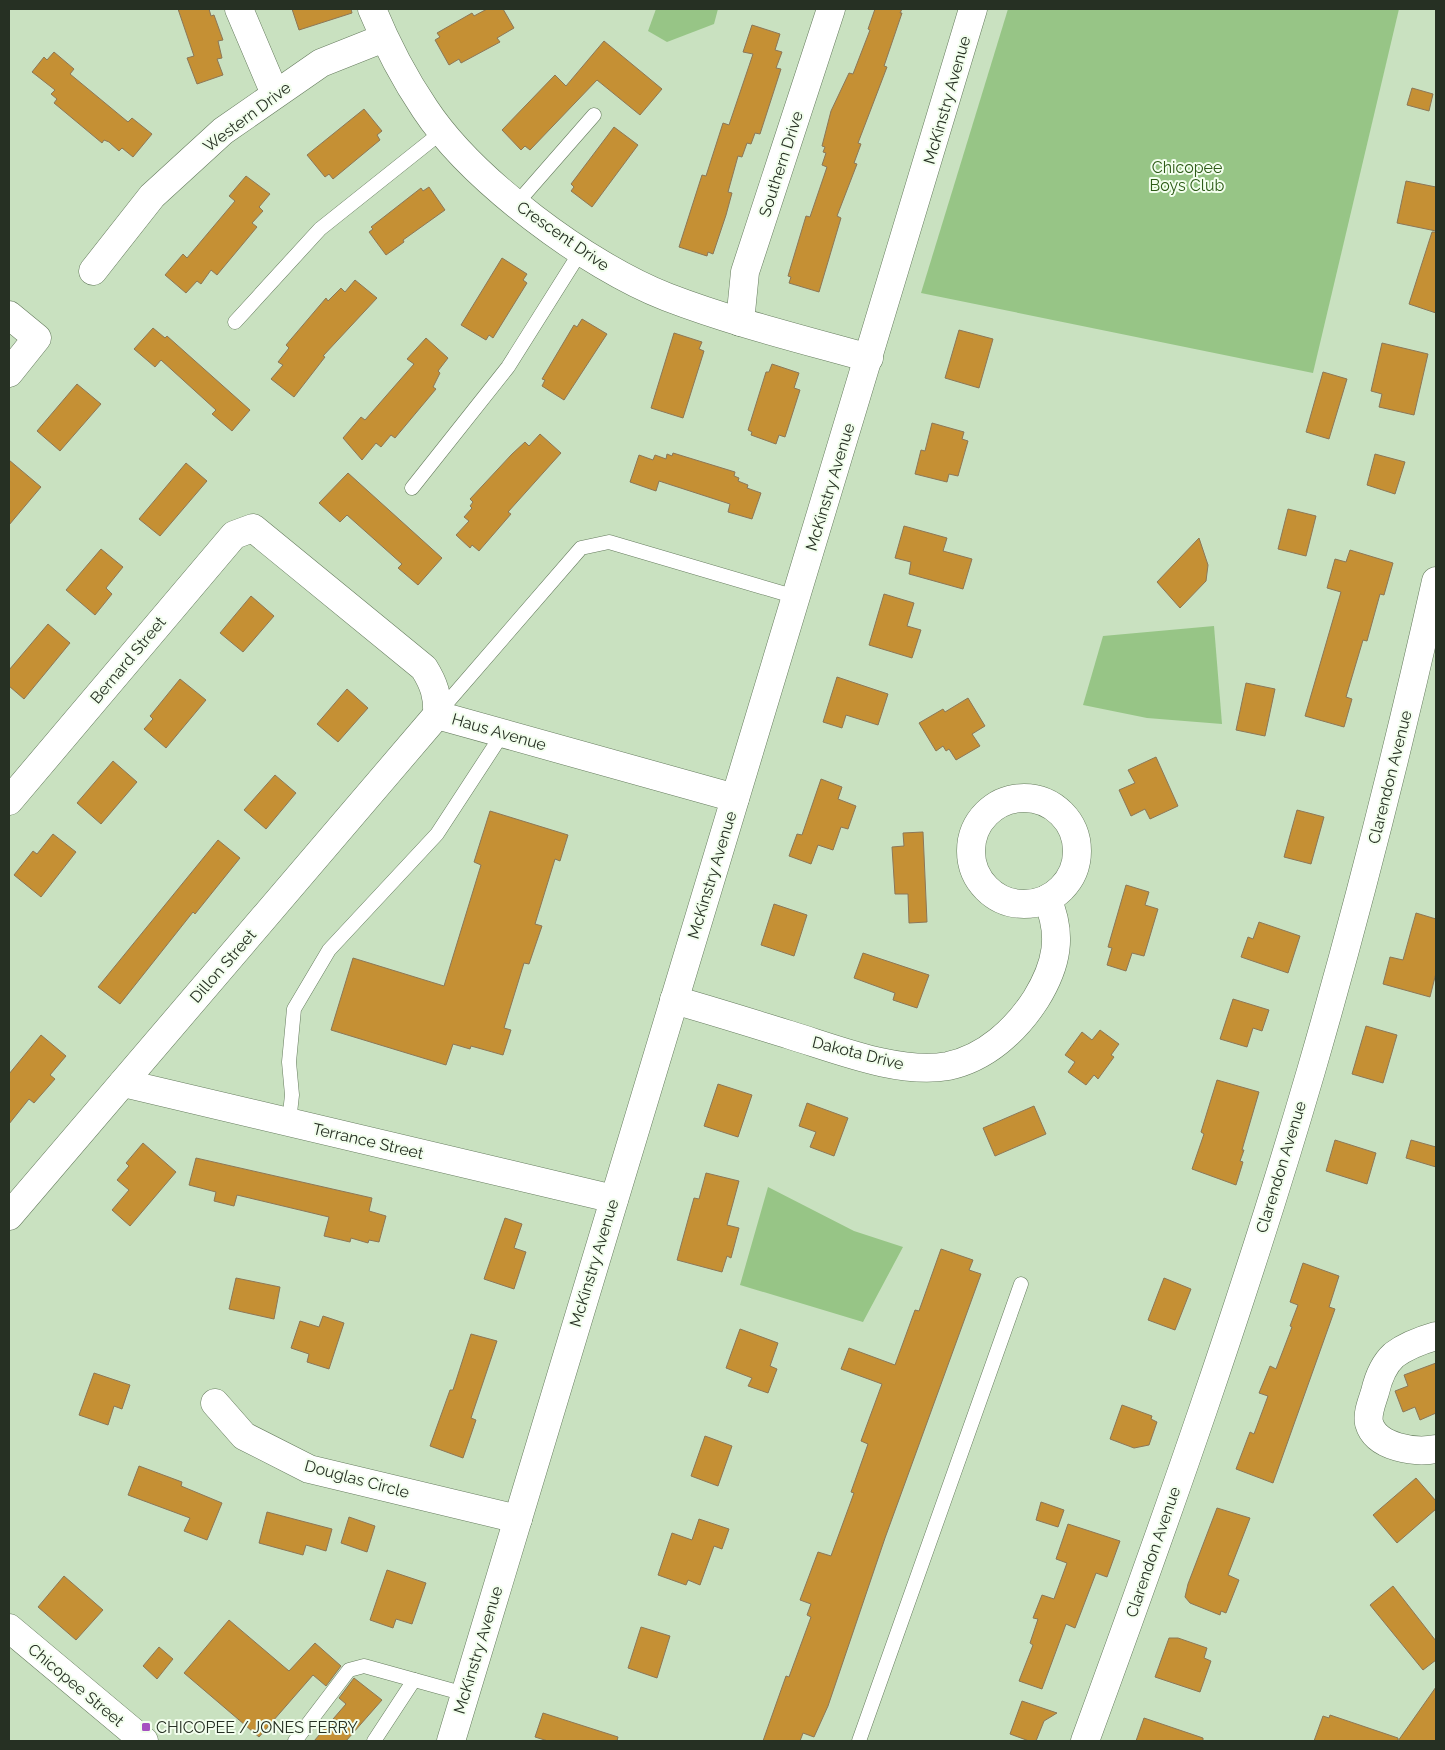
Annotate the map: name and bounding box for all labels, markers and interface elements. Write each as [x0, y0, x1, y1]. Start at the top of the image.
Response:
street label: McKinstry Avenue [920, 34, 974, 166]
street label: Western Drive [200, 78, 294, 156]
street label: Southern Drive [755, 109, 807, 219]
park label: Chicopee Boys Club [1150, 158, 1225, 195]
street label: Crescent Drive [513, 197, 613, 275]
street label: McKinstry Avenue [802, 421, 858, 553]
street label: Bernard Street [86, 612, 170, 707]
street label: Clarendon Avenue [1364, 708, 1416, 846]
street label: Haus Avenue [450, 709, 548, 755]
street label: McKinstry Avenue [684, 809, 740, 941]
street label: Dillon Street [186, 925, 260, 1007]
street label: Dakota Drive [810, 1032, 906, 1074]
street label: Clarendon Avenue [1252, 1099, 1310, 1235]
street label: Terrance Street [311, 1119, 426, 1163]
street label: McKinstry Avenue [566, 1197, 622, 1329]
street label: Douglas Circle [303, 1456, 411, 1502]
street label: Clarendon Avenue [1122, 1484, 1184, 1620]
street label: McKinstry Avenue [450, 1584, 506, 1716]
street label: Chicopee Street [24, 1639, 128, 1731]
place label: CHICOPEE / JONES FERRY [156, 1718, 359, 1737]
marker: CHICOPEE / JONES FERRY [140, 1721, 152, 1733]

